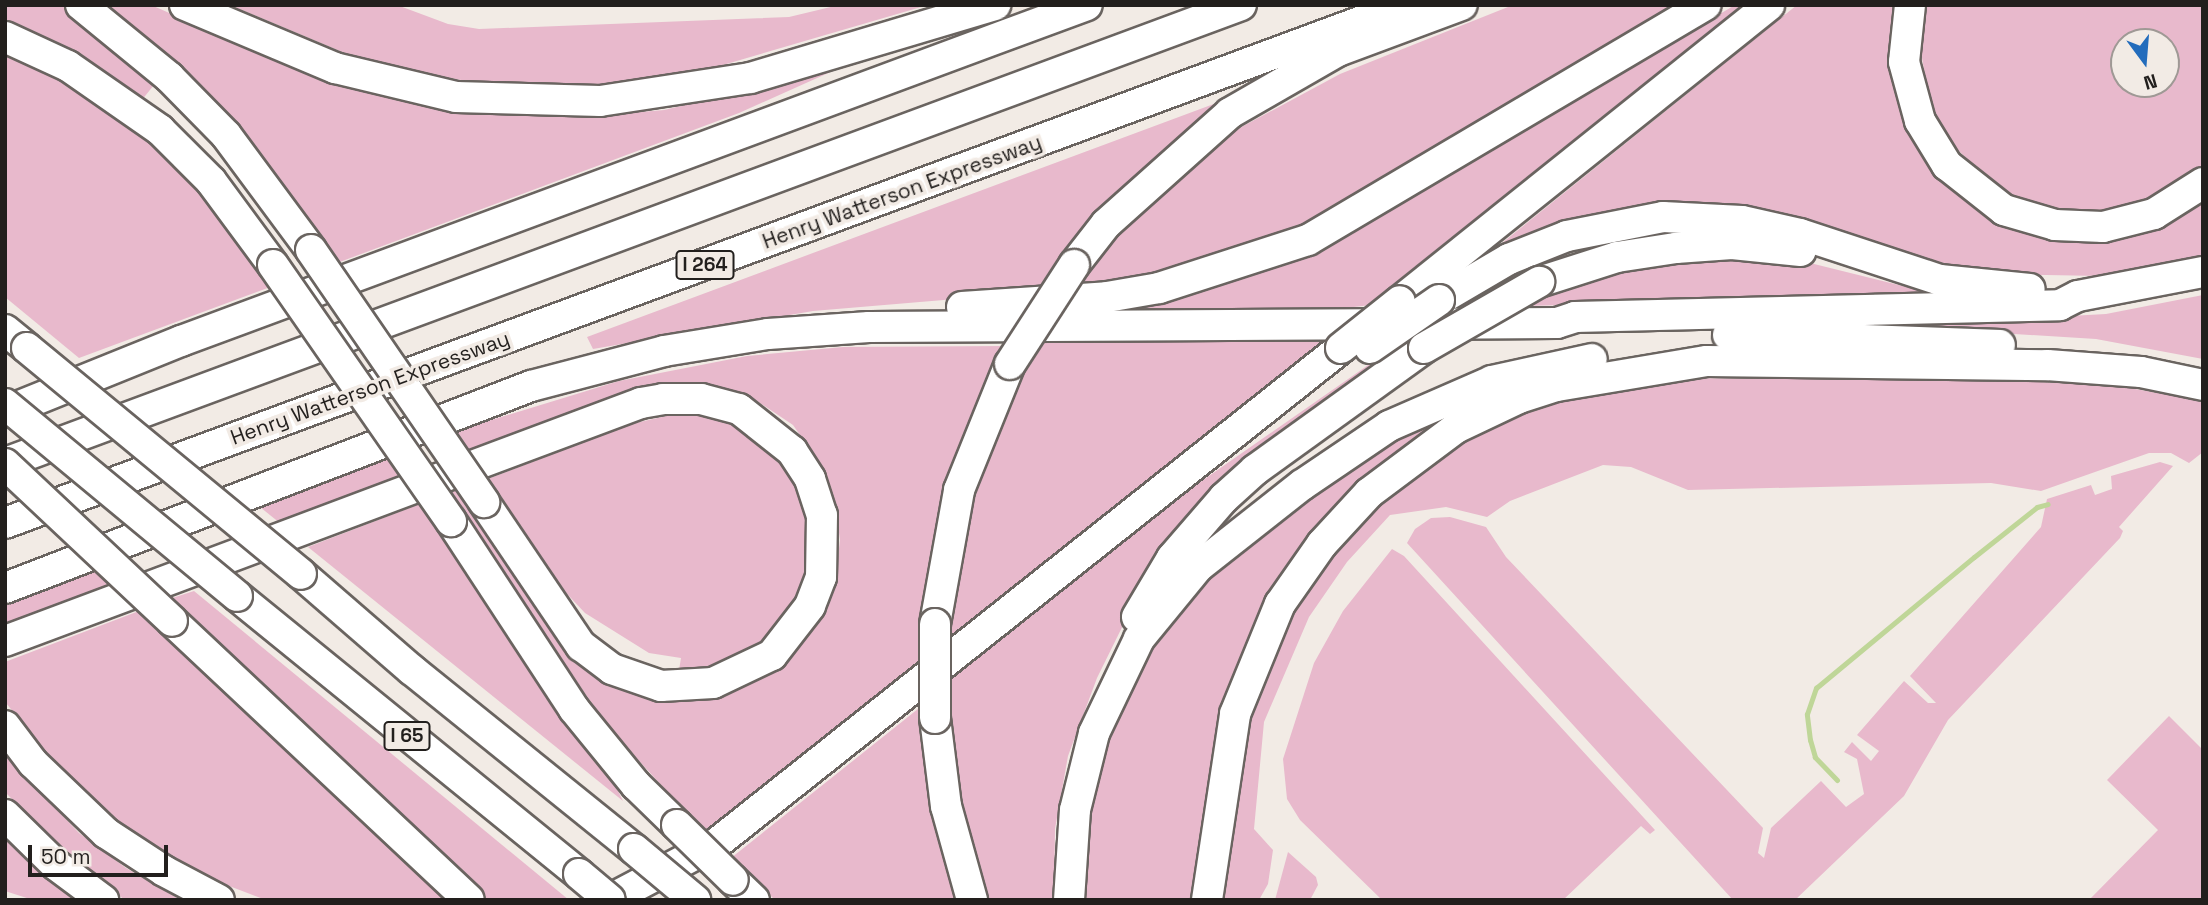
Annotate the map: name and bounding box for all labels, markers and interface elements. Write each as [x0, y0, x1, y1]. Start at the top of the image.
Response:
north arrow [2110, 28, 2180, 98]
text: N [2141, 68, 2160, 96]
street label: Henry Watterson Expressway [759, 130, 1045, 254]
road number: I 264 [675, 249, 735, 280]
street label: Henry Watterson Expressway [227, 326, 513, 450]
road number: I 65 [382, 720, 432, 751]
scale bar [32, 832, 172, 876]
text: 50 m [41, 843, 91, 870]

